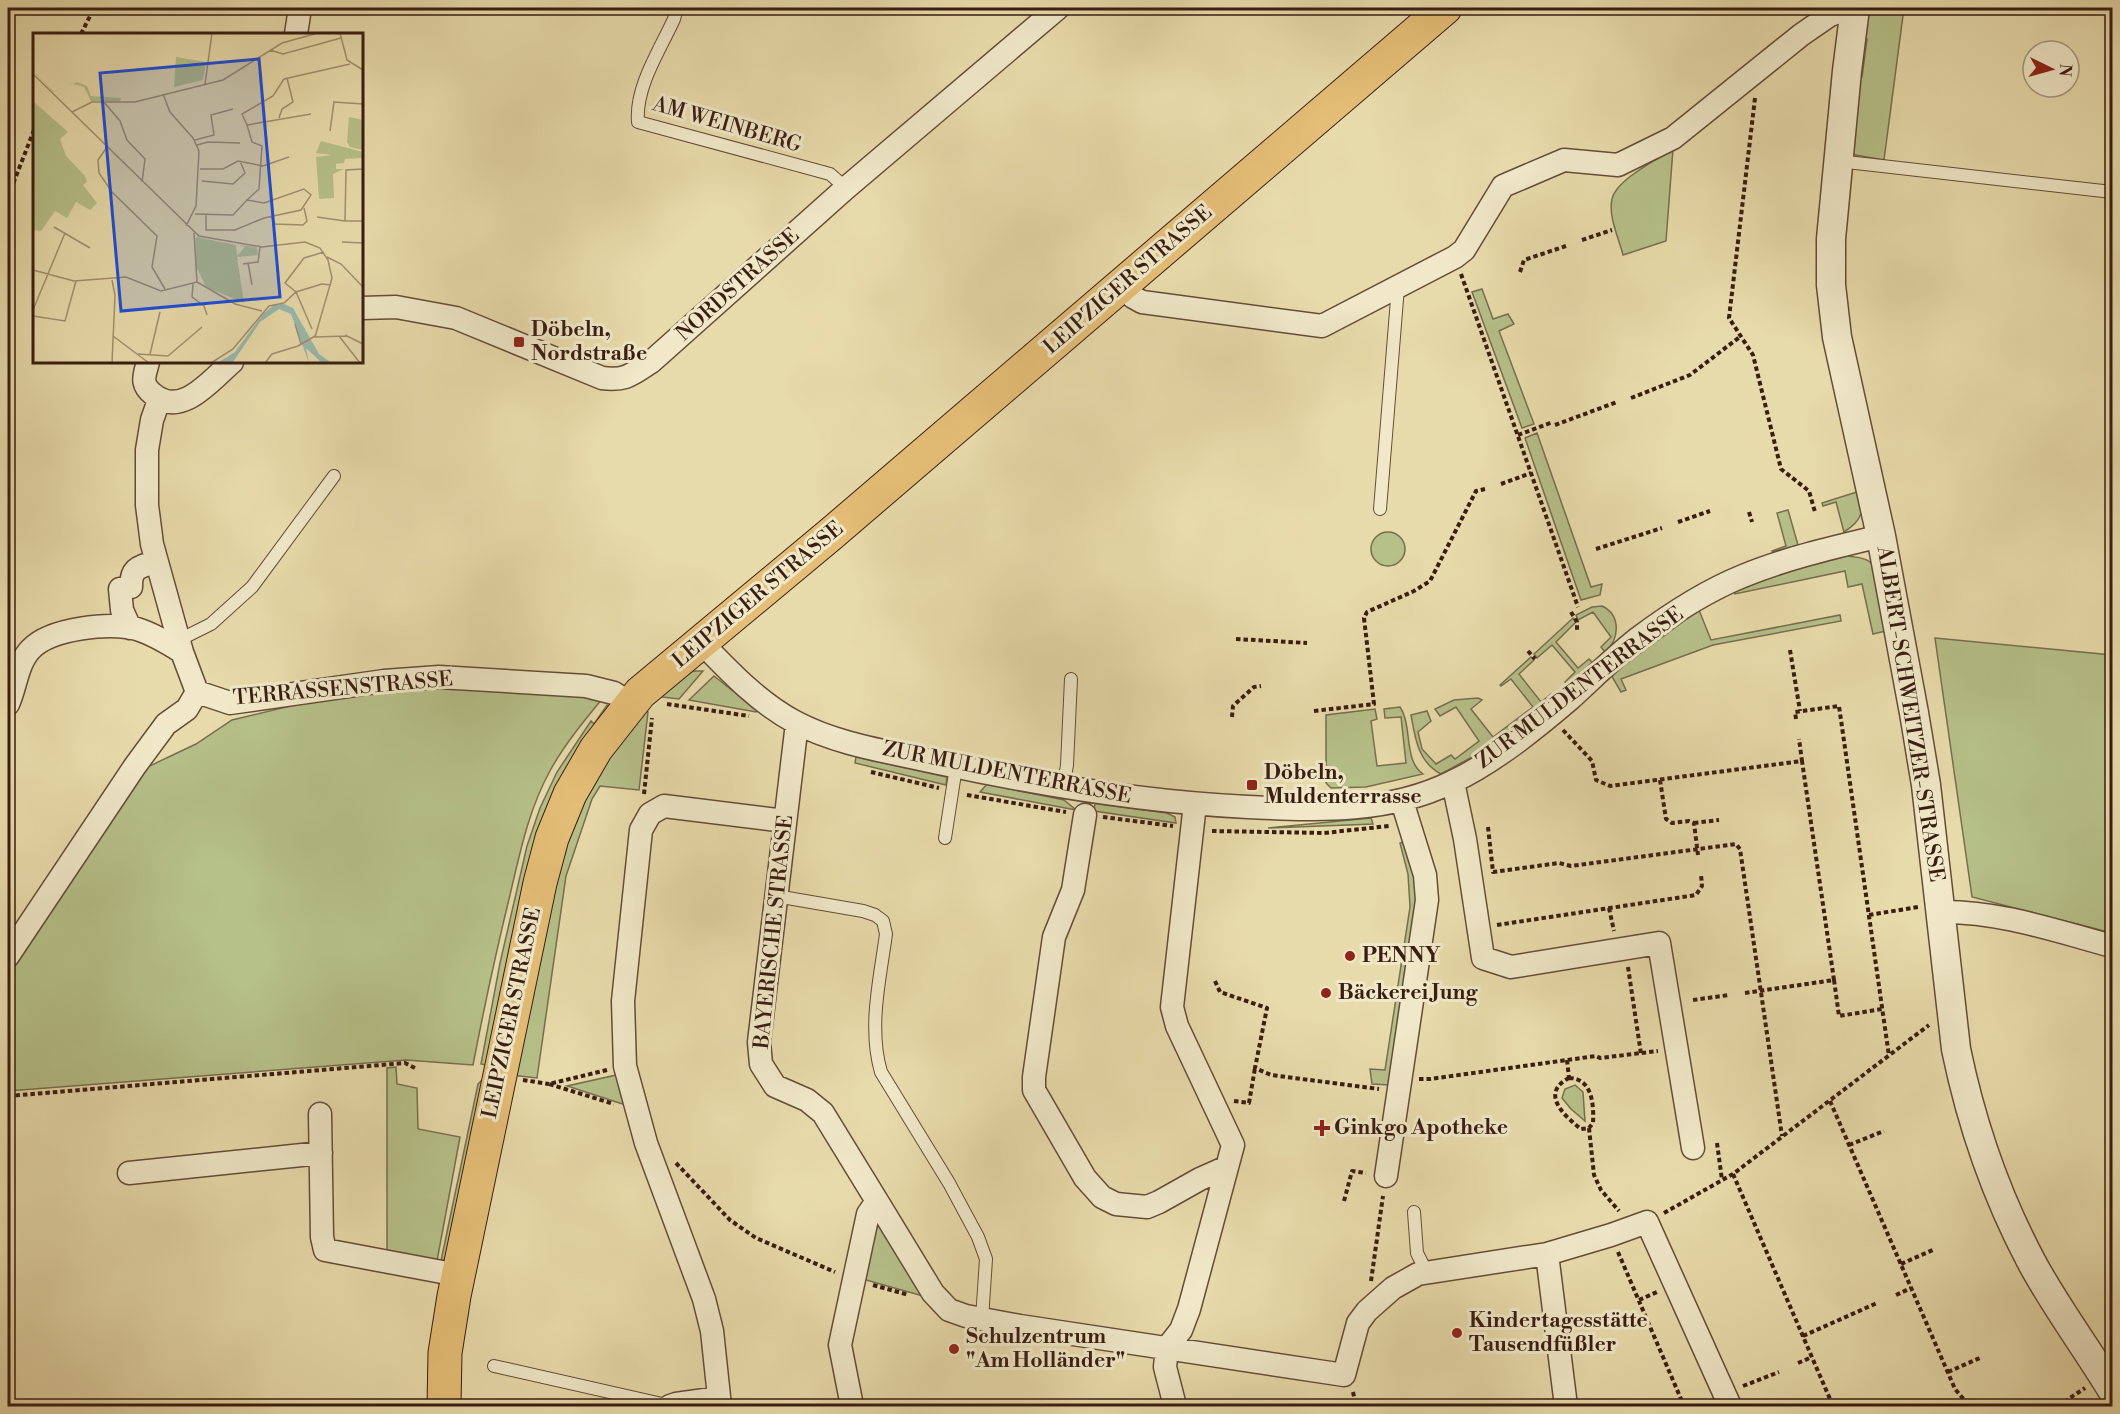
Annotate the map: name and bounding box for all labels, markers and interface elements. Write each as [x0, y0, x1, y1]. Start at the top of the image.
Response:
inset map [33, 33, 363, 363]
north arrow [2021, 39, 2081, 99]
text: N [2054, 63, 2075, 78]
street label: AM WEINBERG [649, 91, 805, 159]
street label: LEIPZIGER STRASSE [1038, 200, 1218, 360]
street label: NORDSTRASSE [671, 223, 805, 347]
place label: Döbeln, Nordstraße [531, 317, 647, 367]
marker: Döbeln, Nordstraße [512, 335, 526, 349]
street label: LEIPZIGER STRASSE [667, 516, 849, 674]
street label: ALBERT-SCHWEITZER-STRASSE [1870, 543, 1949, 884]
street label: ZUR MULDENTERRASSE [1471, 601, 1689, 775]
street label: TERRASSENSTRASSE [232, 666, 454, 712]
street label: ZUR MULDENTERRASSE [880, 736, 1134, 810]
place label: Döbeln, Muldenterrasse [1264, 760, 1421, 810]
marker: Döbeln, Muldenterrasse [1245, 778, 1259, 792]
street label: BAYERISCHE STRASSE [749, 814, 799, 1051]
street label: LEIPZIGER STRASSE [477, 905, 547, 1121]
place label: PENNY [1362, 943, 1441, 969]
marker: PENNY [1343, 949, 1357, 963]
place label: Bäckerei Jung [1338, 980, 1478, 1006]
marker: Bäckerei Jung [1319, 986, 1333, 1000]
place label: Ginkgo Apotheke [1334, 1115, 1508, 1141]
marker: Ginkgo Apotheke [1315, 1121, 1329, 1135]
place label: Kindertagesstätte Tausendfüßler [1469, 1308, 1648, 1358]
place label: Schulzentrum "Am Holländer" [966, 1324, 1125, 1374]
marker: Kindertagesstätte Tausendfüßler [1450, 1326, 1464, 1340]
marker: Schulzentrum "Am Holländer" [947, 1342, 961, 1356]

